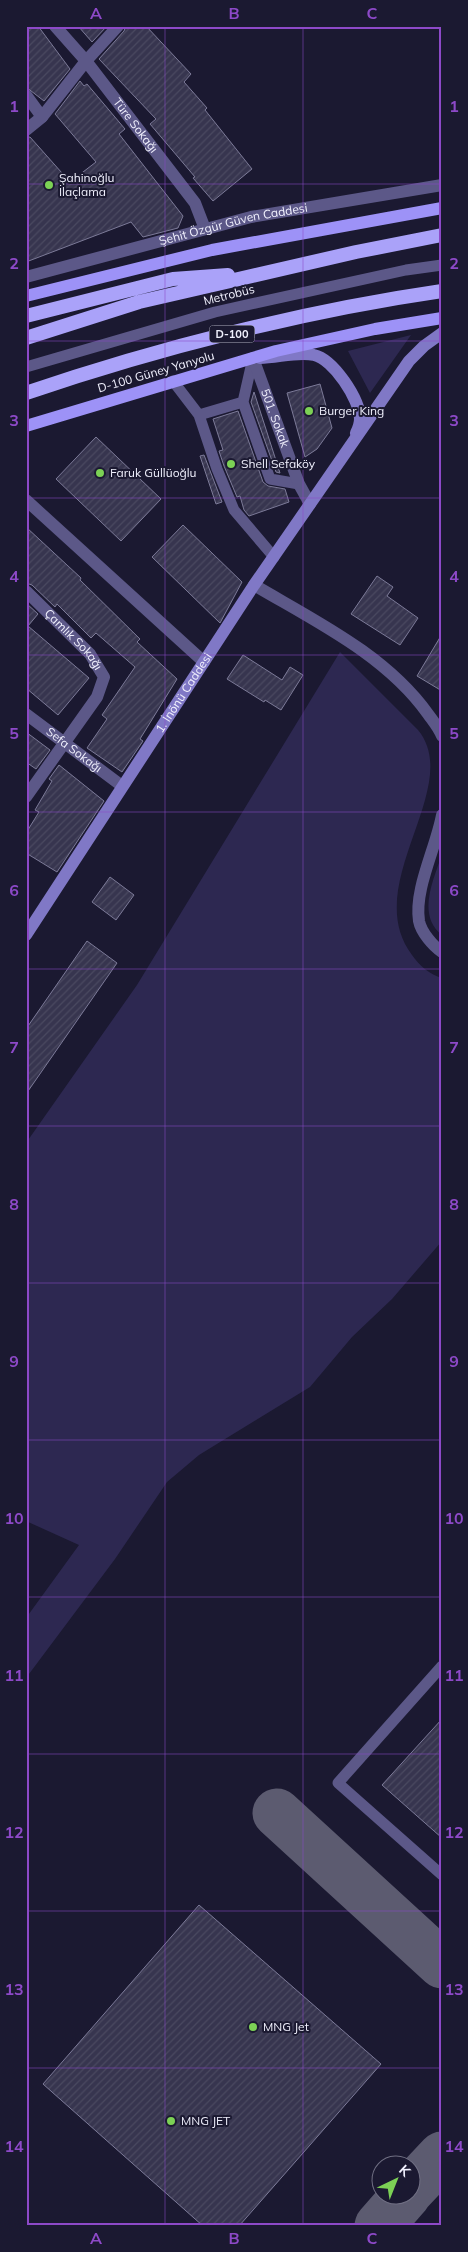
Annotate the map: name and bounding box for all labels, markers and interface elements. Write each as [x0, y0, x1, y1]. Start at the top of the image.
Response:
text: A [90, 3, 102, 23]
text: B [228, 3, 240, 23]
text: C [367, 3, 378, 23]
street label: Türe Sokağı [110, 95, 162, 156]
text: 1 [9, 96, 19, 116]
text: 1 [449, 96, 459, 116]
place label: Şahinoğlu İlaçlama [59, 170, 114, 199]
marker: Şahinoğlu İlaçlama [43, 179, 55, 191]
street label: Şehit Özgür Güven Caddesi [157, 200, 309, 248]
text: 2 [9, 253, 19, 273]
text: 2 [449, 253, 459, 273]
street label: Metrobüs [202, 281, 256, 308]
road number: D-100 [210, 326, 254, 342]
street label: D-100 Güney Yanyolu [96, 348, 216, 395]
street label: 501. Sokak [258, 387, 293, 450]
place label: Burger King [319, 403, 384, 418]
marker: Burger King [303, 405, 315, 417]
text: 3 [9, 410, 19, 430]
text: 3 [449, 410, 459, 430]
place label: Shell Sefaköy [241, 456, 316, 471]
marker: Shell Sefaköy [225, 458, 237, 470]
place label: Faruk Güllüoğlu [110, 465, 197, 480]
marker: Faruk Güllüoğlu [94, 467, 106, 479]
text: 4 [9, 566, 19, 586]
text: 4 [449, 566, 459, 586]
street label: Çamlık Sokağı [42, 605, 106, 673]
street label: 1. İnönü Caddesi [152, 650, 215, 735]
text: 5 [9, 723, 19, 743]
text: 5 [449, 723, 459, 743]
street label: Sefa Sokağı [43, 724, 105, 775]
text: 6 [9, 880, 19, 900]
text: 6 [449, 880, 459, 900]
text: 7 [9, 1037, 19, 1057]
text: 7 [449, 1037, 459, 1057]
text: 8 [9, 1194, 19, 1214]
text: 8 [449, 1194, 459, 1214]
text: 9 [9, 1351, 19, 1371]
text: 9 [449, 1351, 459, 1371]
text: 10 [4, 1508, 24, 1528]
text: 10 [444, 1508, 464, 1528]
text: 11 [4, 1665, 24, 1685]
text: 11 [444, 1665, 464, 1685]
text: 12 [4, 1822, 24, 1842]
text: 12 [444, 1822, 464, 1842]
text: 13 [4, 1979, 24, 1999]
text: 13 [444, 1979, 464, 1999]
place label: MNG Jet [263, 2019, 309, 2034]
marker: MNG Jet [247, 2021, 259, 2033]
place label: MNG JET [181, 2113, 231, 2128]
marker: MNG JET [165, 2115, 177, 2127]
text: 14 [4, 2136, 24, 2156]
text: 14 [444, 2136, 464, 2156]
north arrow [370, 2154, 420, 2204]
text: K [395, 2161, 415, 2181]
text: A [90, 2228, 102, 2248]
text: B [228, 2228, 240, 2248]
text: C [367, 2228, 378, 2248]

